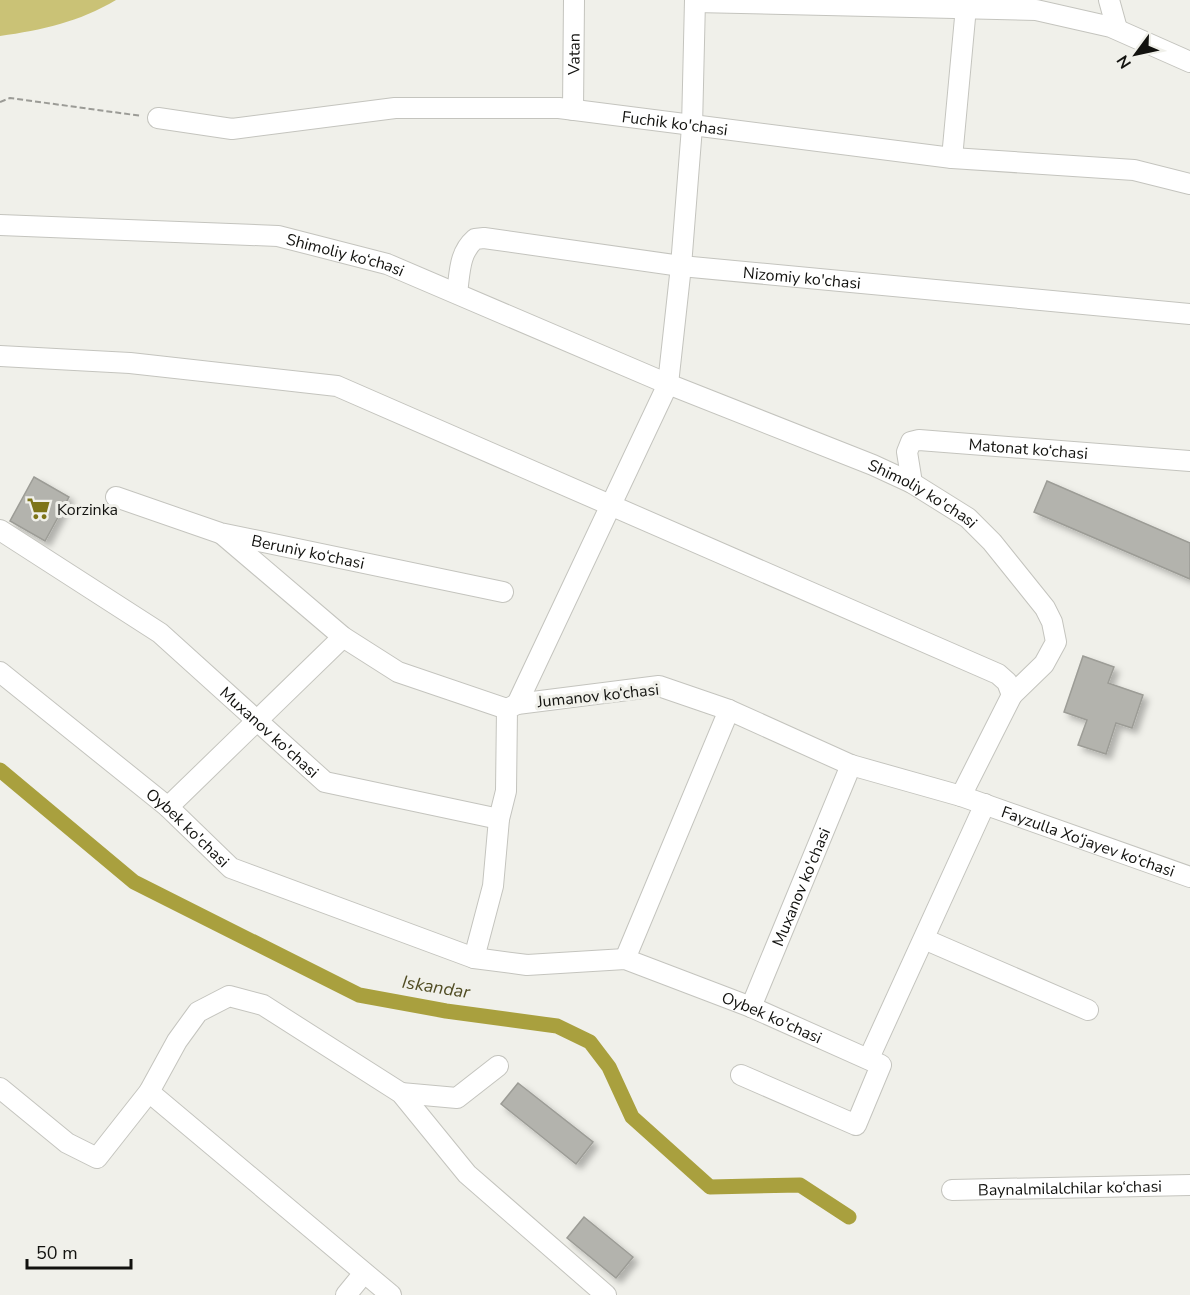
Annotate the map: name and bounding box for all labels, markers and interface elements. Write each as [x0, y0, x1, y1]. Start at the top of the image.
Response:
north arrow [1106, 24, 1166, 84]
street label: Vatan [563, 33, 586, 76]
text: N [1112, 51, 1137, 73]
street label: Fuchik ko'chasi [620, 106, 729, 141]
street label: Shimoliy ko‘chasi [284, 229, 408, 282]
street label: Nizomiy ko'chasi [742, 262, 862, 295]
street label: Matonat ko‘chasi [968, 434, 1089, 465]
street label: Shimoliy ko'chasi [864, 454, 982, 533]
supermarket icon: Korzinka [26, 496, 52, 522]
place label: Korzinka [57, 499, 118, 521]
street label: Beruniy ko‘chasi [249, 530, 366, 575]
street label: Jumanov ko‘chasi [535, 679, 660, 713]
street label: Muxanov ko'chasi [215, 682, 323, 783]
street label: Oybek ko'chasi [141, 783, 234, 873]
street label: Fayzulla Xo‘jayev ko‘chasi [998, 801, 1178, 883]
street label: Muxanov ko'chasi [767, 825, 836, 950]
water label: Iskandar [400, 970, 472, 1004]
street label: Oybek ko'chasi [718, 987, 825, 1049]
street label: Baynalmilalchilar ko‘chasi [978, 1176, 1162, 1201]
scale bar [27, 1232, 130, 1270]
text: 50 m [36, 1241, 78, 1265]

